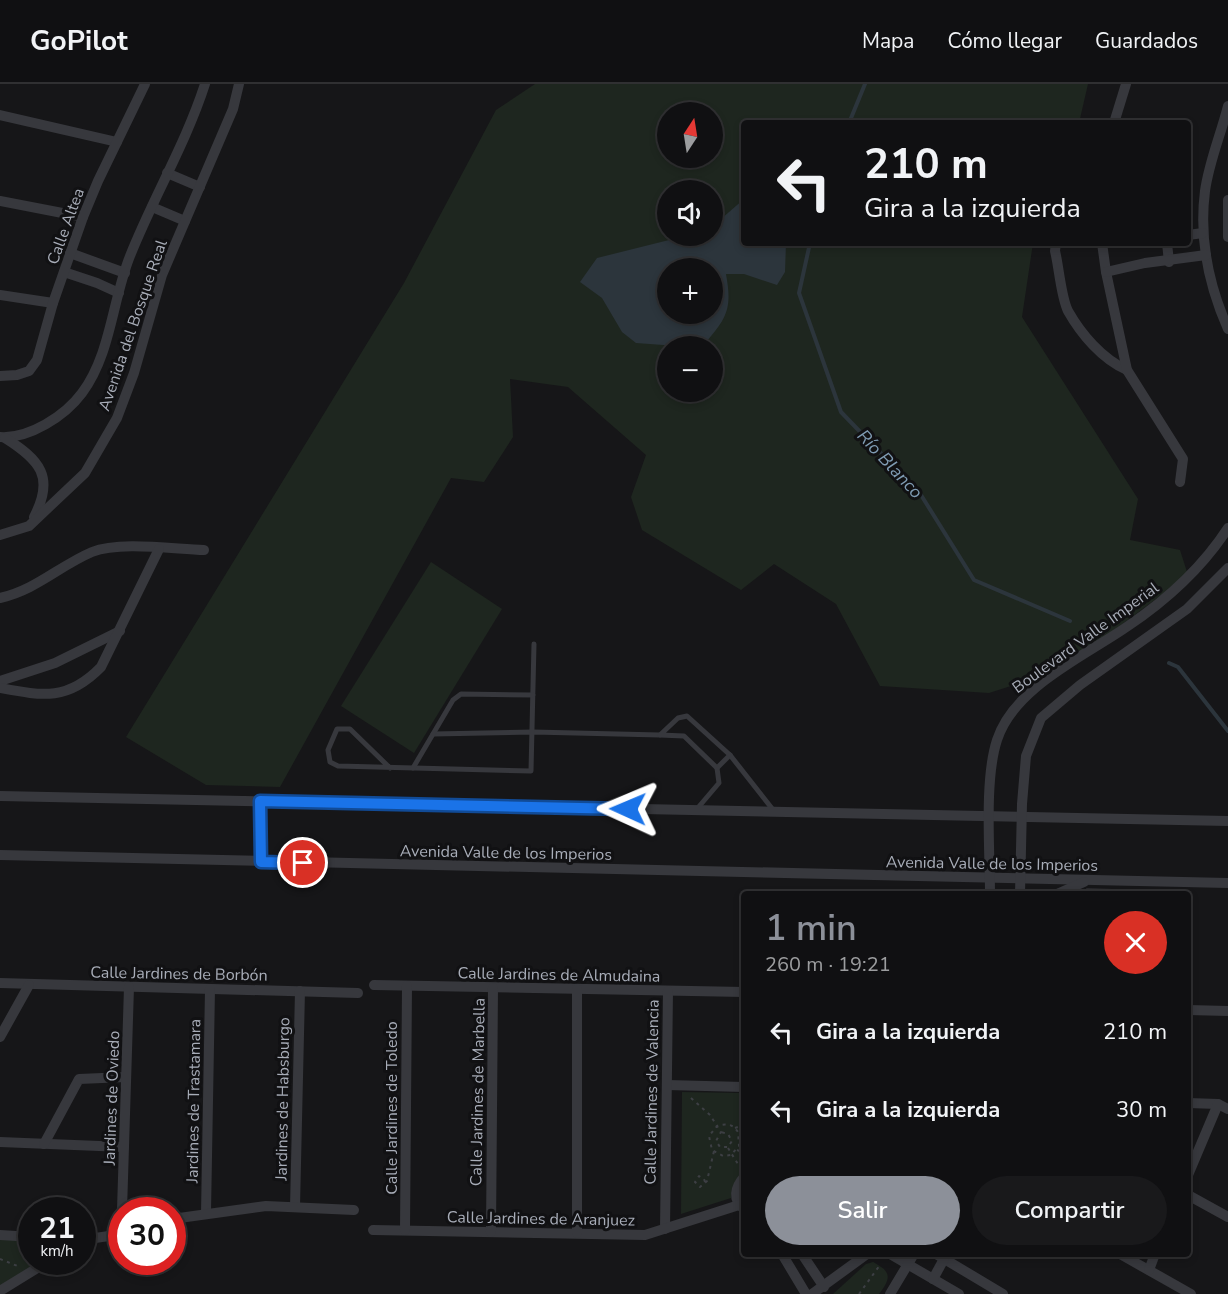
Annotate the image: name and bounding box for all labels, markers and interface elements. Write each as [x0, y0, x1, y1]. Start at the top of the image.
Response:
text: GoPilot [30, 22, 128, 60]
text: Mapa [862, 27, 914, 55]
text: Cómo llegar [947, 27, 1062, 55]
text: Guardados [1095, 27, 1198, 55]
north arrow [657, 102, 723, 168]
map controls [657, 102, 723, 402]
text: 210 m [864, 136, 988, 193]
icon: left [765, 144, 843, 222]
button: sound [657, 180, 723, 246]
street label: Calle Altea [42, 185, 90, 268]
text: Gira a la izquierda [864, 190, 1081, 227]
street label: Avenida del Bosque Real [93, 236, 173, 414]
button: + [657, 258, 723, 324]
button: − [657, 336, 723, 402]
water label: Río Blanco [852, 424, 928, 504]
street label: Boulevard Valle Imperial [1008, 577, 1164, 699]
position arrow [596, 777, 660, 841]
pin [277, 837, 328, 888]
street label: Avenida Valle de los Imperios [400, 840, 612, 866]
icon: arrive [286, 846, 319, 879]
street label: Avenida Valle de los Imperios [886, 851, 1098, 877]
text: 1 min [765, 904, 857, 953]
button: close [1104, 911, 1167, 974]
text: 260 m · 19:21 [765, 951, 891, 978]
street label: Calle Jardines de Borbón [90, 961, 268, 987]
street label: Calle Jardines de Almudaina [457, 962, 661, 988]
street label: Calle Jardines de Marbella [465, 998, 491, 1186]
street label: Calle Jardines de Valencia [639, 999, 665, 1185]
icon: left [765, 1016, 798, 1049]
street label: Jardines de Habsburgo [271, 1017, 295, 1182]
text: Gira a la izquierda [816, 1017, 1000, 1047]
text: 210 m [1103, 1017, 1167, 1047]
street label: Jardines de Trastamara [182, 1019, 206, 1184]
street label: Calle Jardines de Toledo [381, 1021, 403, 1195]
street label: Jardines de Oviedo [99, 1030, 125, 1167]
icon: left [765, 1094, 798, 1127]
text: Gira a la izquierda [816, 1095, 1000, 1125]
text: 30 m [1116, 1095, 1167, 1125]
button: Salir [765, 1176, 960, 1245]
button: Compartir [972, 1176, 1167, 1245]
speed limit sign: 30 [108, 1197, 186, 1275]
street label: Calle Jardines de Aranjuez [447, 1206, 635, 1232]
text: 21 [39, 1208, 75, 1249]
text: km/h [40, 1241, 74, 1261]

